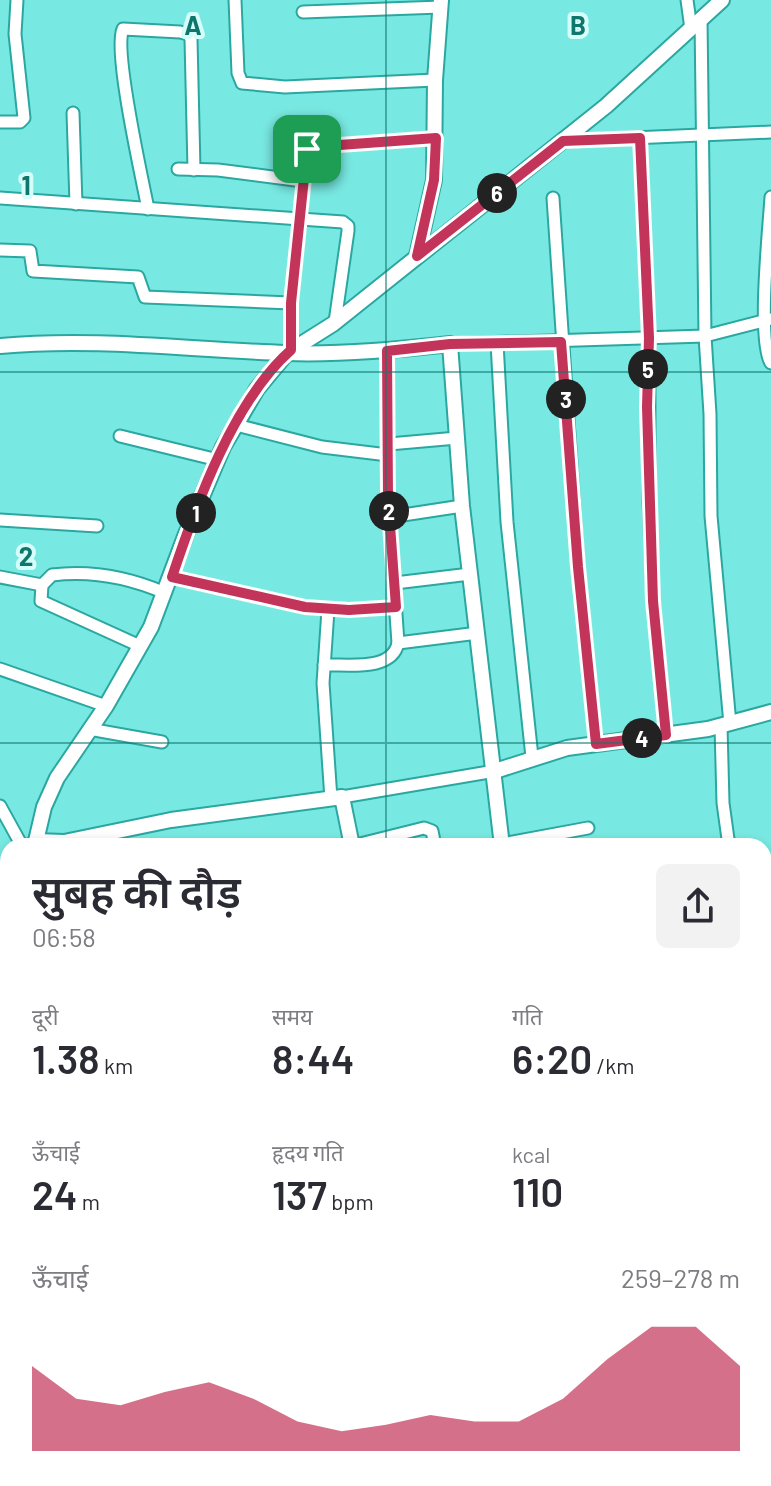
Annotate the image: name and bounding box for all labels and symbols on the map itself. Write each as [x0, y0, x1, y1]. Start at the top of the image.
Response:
text: A [184, 9, 202, 40]
text: B [570, 9, 586, 40]
pin [273, 115, 341, 183]
text: 1 [21, 169, 31, 200]
pin: 6 [477, 173, 517, 213]
pin: 5 [628, 349, 668, 389]
pin: 3 [546, 379, 586, 419]
pin: 2 [369, 491, 409, 531]
pin: 1 [176, 493, 216, 533]
text: 2 [19, 540, 33, 571]
pin: 4 [622, 718, 662, 758]

